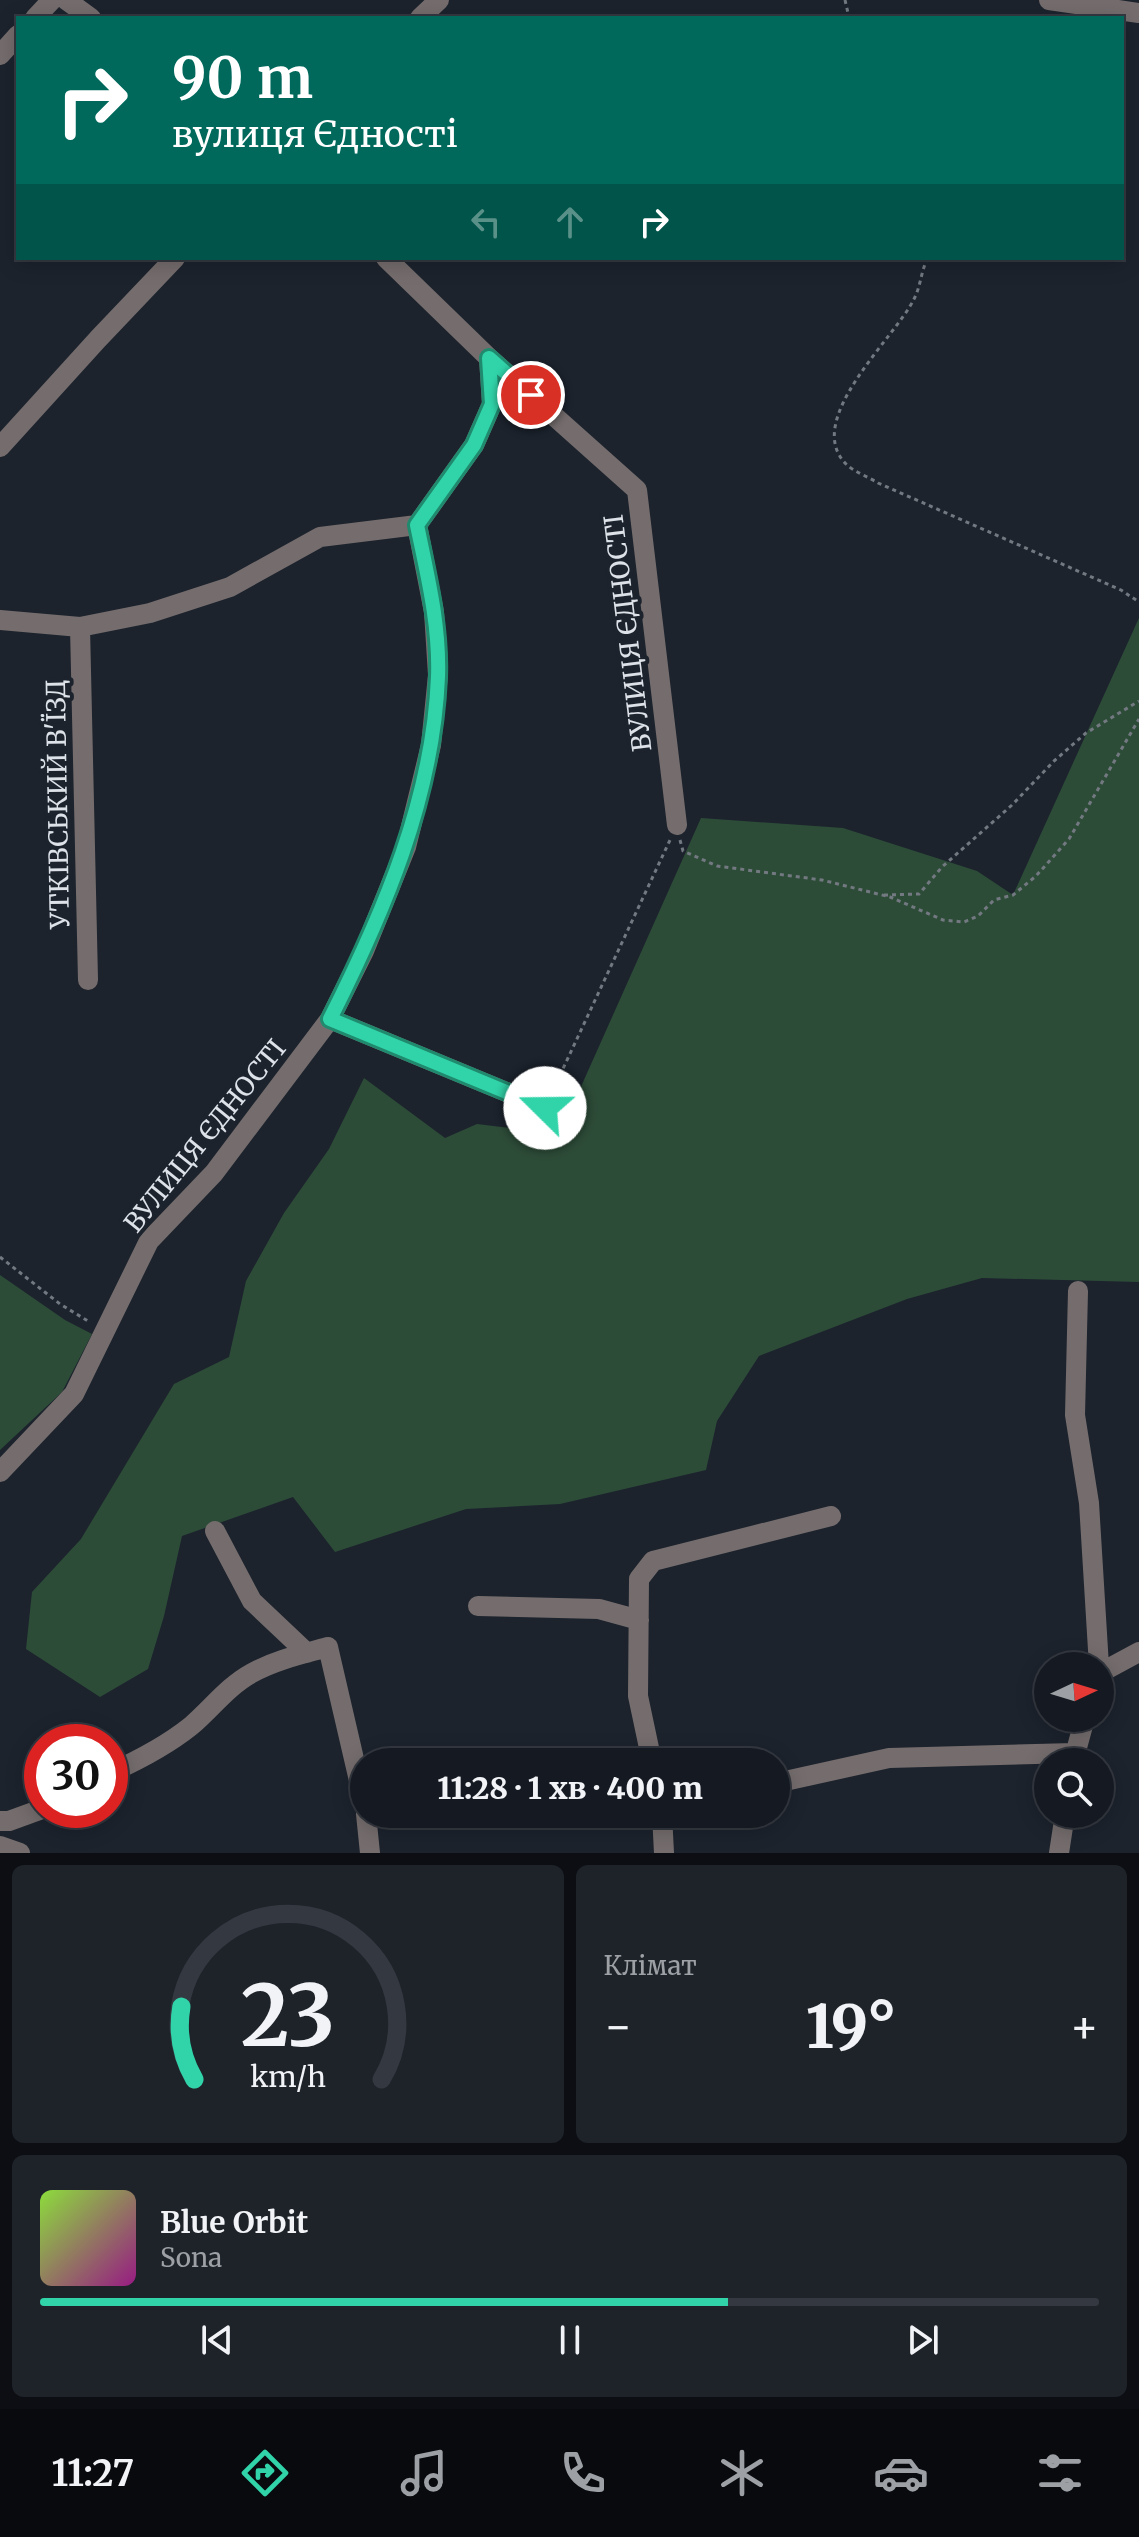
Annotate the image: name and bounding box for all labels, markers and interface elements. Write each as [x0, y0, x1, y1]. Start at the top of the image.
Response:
text: 90 m [172, 43, 313, 113]
icon: right [40, 48, 144, 152]
text: вулиця Єдності [172, 112, 458, 157]
icon: left [464, 200, 508, 244]
icon: ahead [548, 200, 592, 244]
icon: right [632, 200, 676, 244]
pin [497, 361, 565, 429]
icon: arrive [509, 373, 553, 417]
street label: ВУЛИЦЯ ЄДНОСТІ [597, 513, 658, 753]
street label: УТКІВСЬКИЙ В'ЇЗД [39, 679, 76, 930]
street label: ВУЛИЦЯ ЄДНОСТІ [117, 1033, 292, 1239]
position arrow [503, 1066, 587, 1150]
north arrow [1034, 1652, 1114, 1732]
map controls [1034, 1652, 1114, 1828]
speed limit sign: 30 [24, 1724, 128, 1828]
button: search [1034, 1748, 1114, 1828]
text: 11:28 · 1 хв · 400 m [437, 1769, 703, 1807]
text: Клімат [604, 1949, 697, 1982]
text: 23 [241, 1964, 335, 2069]
text: 19° [806, 1989, 897, 2064]
text: − [604, 1999, 633, 2054]
text: + [1070, 1999, 1099, 2054]
text: km/h [250, 2059, 326, 2095]
text: Blue Orbit [160, 2203, 308, 2241]
text: Sona [160, 2241, 222, 2274]
icon: previous [195, 2318, 239, 2362]
icon: pause [548, 2318, 592, 2362]
icon: next [901, 2318, 945, 2362]
icon: directions [237, 2445, 293, 2501]
icon: music [396, 2445, 452, 2501]
icon: phone [555, 2445, 611, 2501]
icon: climate [714, 2445, 770, 2501]
icon: car [873, 2445, 929, 2501]
icon: filters [1032, 2445, 1088, 2501]
text: 11:27 [51, 2451, 134, 2496]

